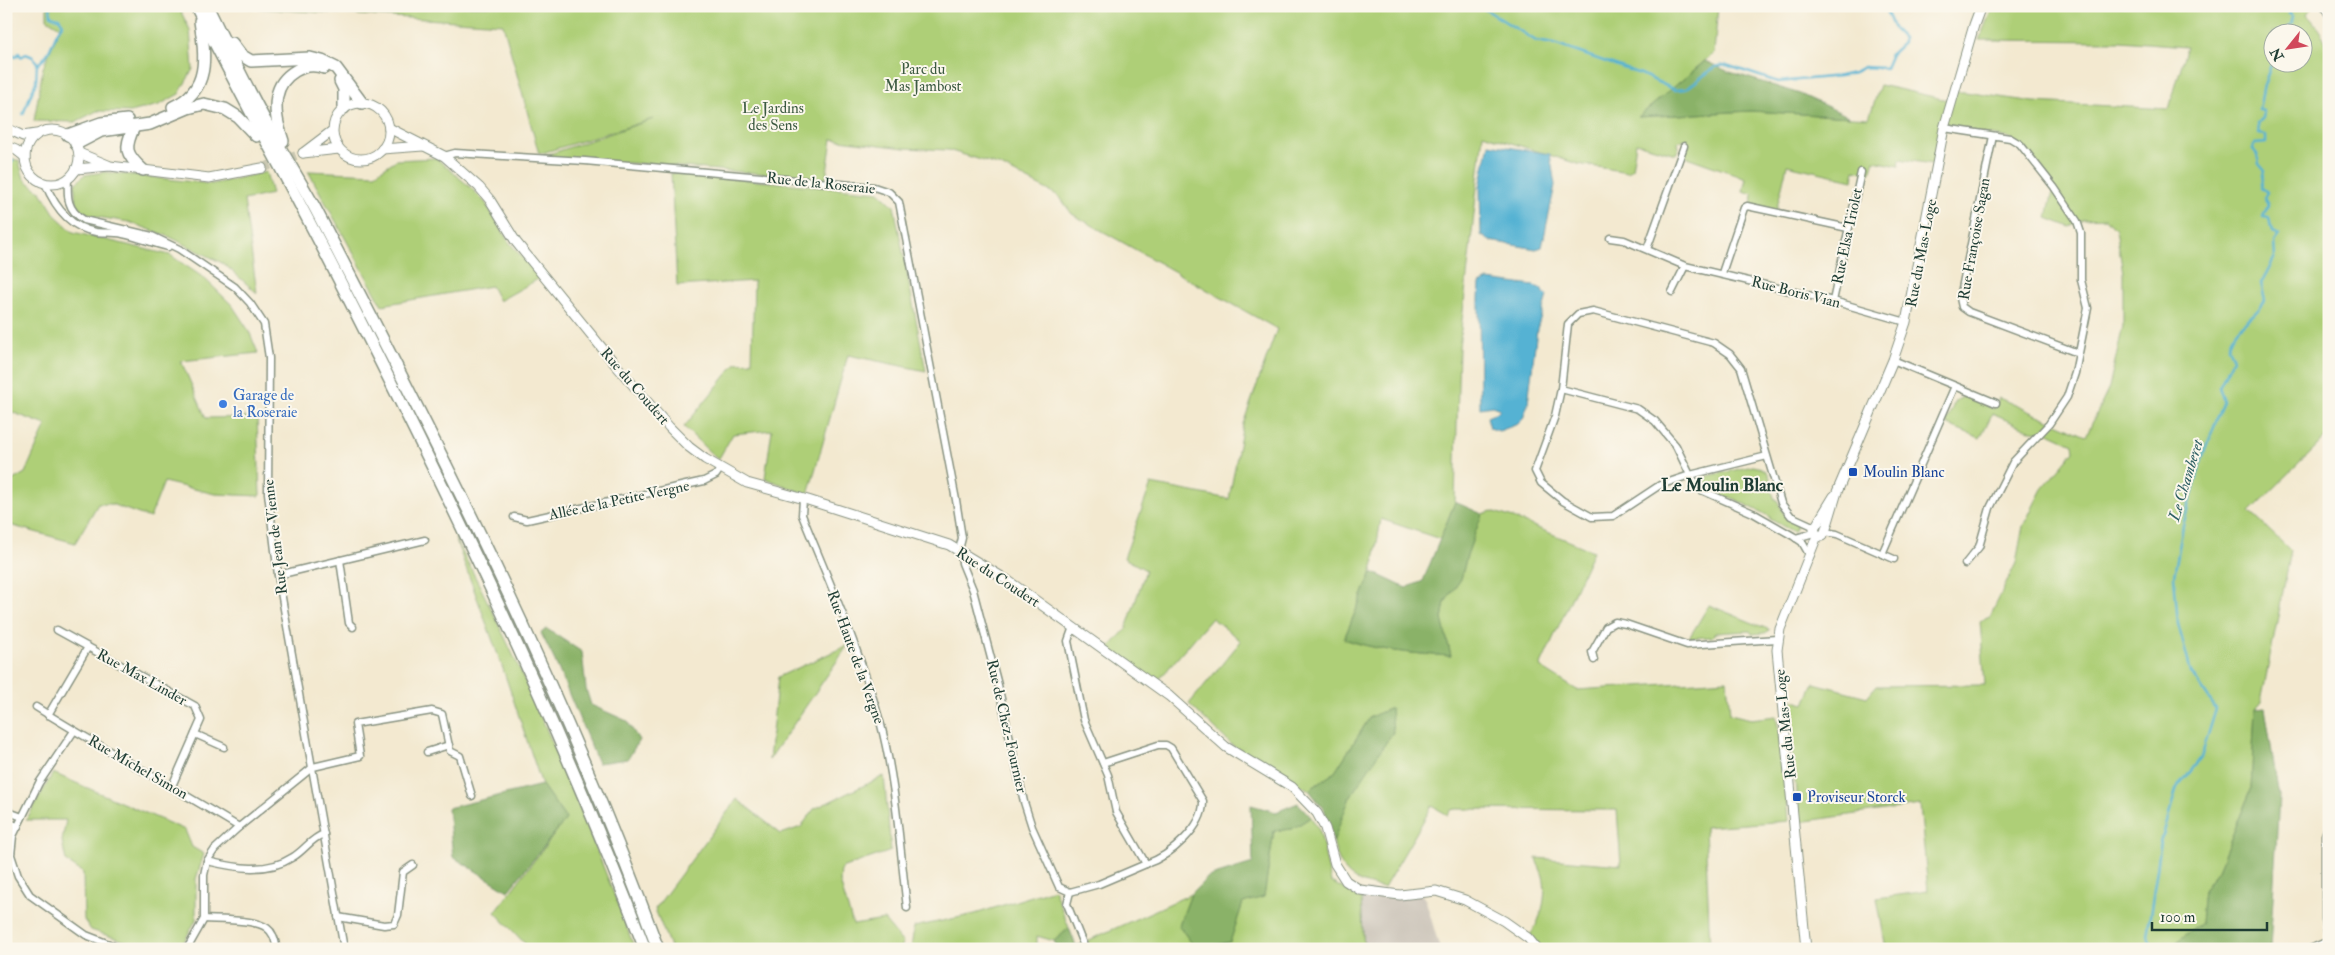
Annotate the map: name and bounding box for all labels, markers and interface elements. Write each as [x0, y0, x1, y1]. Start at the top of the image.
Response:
north arrow [2262, 22, 2312, 72]
text: N [2266, 44, 2288, 65]
park label: Parc du Mas Jambost [885, 60, 962, 97]
park label: Le Jardins des Sens [742, 99, 804, 135]
street label: Rue de la Roseraie [766, 168, 876, 199]
street label: Rue Françoise Sagan [1954, 176, 1995, 302]
street label: Rue Elsa Triolet [1828, 186, 1867, 286]
street label: Rue du Mas-Loge [1902, 197, 1941, 309]
street label: Rue Boris Vian [1749, 272, 1843, 313]
street label: Rue du Coudert [596, 344, 673, 429]
place label: Garage de la Roseraie [233, 386, 297, 422]
marker: Garage de la Roseraie [217, 398, 229, 410]
water label: Le Chamberet [2164, 436, 2208, 524]
place label: Moulin Blanc [1863, 463, 1944, 482]
marker: Moulin Blanc [1847, 466, 1859, 478]
district label: Le Moulin Blanc [1661, 474, 1784, 497]
street label: Allée de la Petite Vergne [546, 476, 691, 525]
street label: Rue Jean de Vienne [259, 478, 293, 596]
street label: Rue du Coudert [952, 543, 1043, 612]
street label: Rue Haute de la Vergne [823, 588, 889, 727]
street label: Rue Max Linder [93, 645, 190, 710]
street label: Rue de Chez-Fournier [982, 657, 1031, 795]
street label: Rue du Mas-Loge [1770, 668, 1801, 780]
street label: Rue Michel Simon [84, 731, 191, 804]
place label: Proviseur Storck [1807, 788, 1906, 807]
marker: Proviseur Storck [1791, 791, 1803, 803]
scale bar [2152, 900, 2268, 932]
text: 100 m [2160, 908, 2196, 927]

